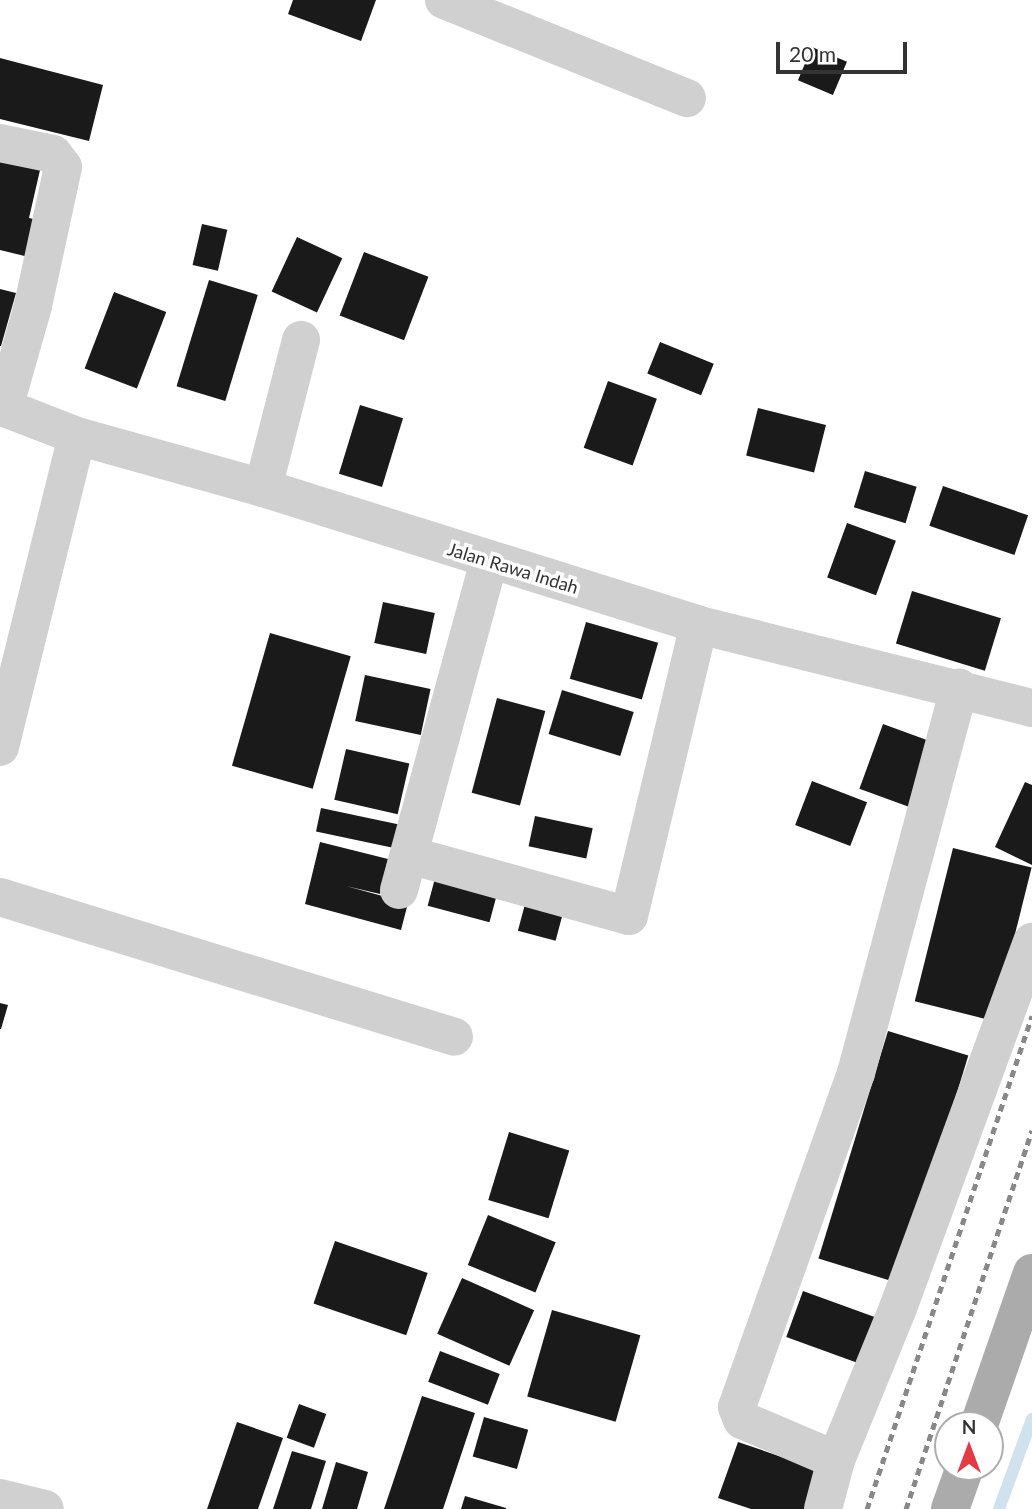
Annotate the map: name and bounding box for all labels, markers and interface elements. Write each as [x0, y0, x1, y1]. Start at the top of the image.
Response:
scale bar [780, 28, 911, 72]
text: 20 m [789, 41, 836, 66]
street label: Jalan Rawa Indah [445, 538, 581, 598]
north arrow [934, 1411, 1004, 1481]
text: N [962, 1415, 976, 1438]

